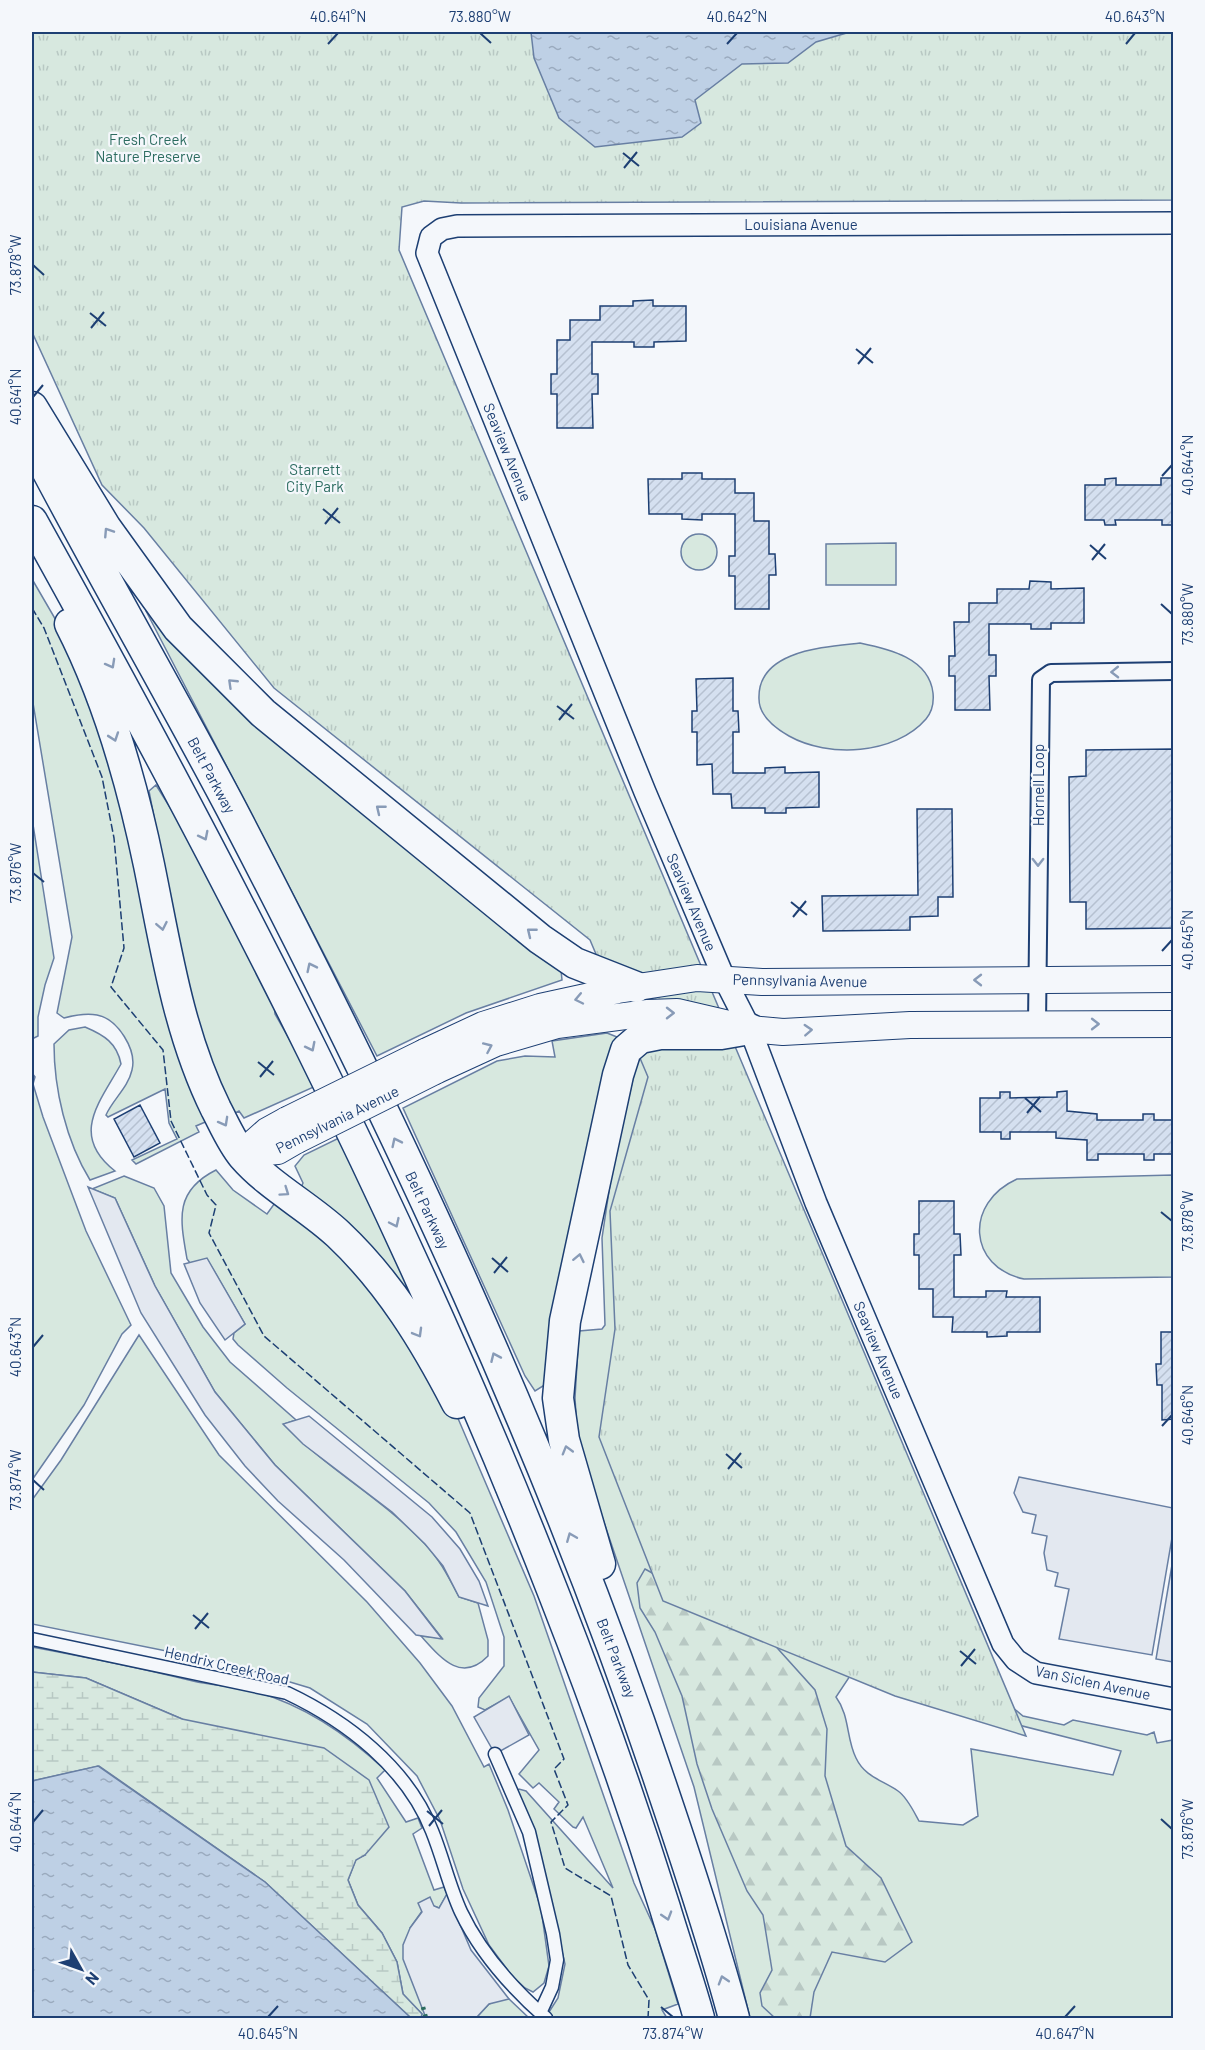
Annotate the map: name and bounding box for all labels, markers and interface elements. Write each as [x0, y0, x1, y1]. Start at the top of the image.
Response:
text: 40.641°N [310, 7, 366, 25]
text: 73.880°W [449, 7, 511, 25]
text: 40.642°N [707, 7, 767, 25]
text: 40.643°N [1105, 7, 1165, 25]
park label: Fresh Creek Nature Preserve [95, 130, 201, 165]
street label: Louisiana Avenue [744, 215, 858, 233]
text: 73.878°W [6, 235, 24, 295]
text: 40.641°N [6, 369, 24, 425]
street label: Seaview Avenue [480, 400, 536, 504]
text: 40.644°N [1178, 434, 1196, 496]
park label: Starrett City Park [286, 460, 344, 495]
one-way arrow [105, 528, 116, 539]
text: 73.880°W [1178, 583, 1196, 645]
one-way arrow [104, 658, 115, 668]
one-way arrow [1111, 666, 1120, 678]
one-way arrow [228, 679, 239, 690]
one-way arrow [107, 731, 120, 742]
street label: Belt Parkway [184, 734, 240, 816]
street label: Hornell Loop [1029, 744, 1047, 826]
one-way arrow [376, 805, 387, 816]
one-way arrow [197, 829, 208, 840]
text: 73.876°W [6, 843, 24, 903]
street label: Seaview Avenue [663, 850, 721, 954]
one-way arrow [1032, 857, 1044, 866]
text: 40.645°N [1178, 910, 1196, 970]
one-way arrow [155, 921, 168, 931]
one-way arrow [527, 929, 538, 940]
one-way arrow [307, 962, 318, 973]
street label: Pennsylvania Avenue [732, 970, 868, 990]
one-way arrow [974, 974, 983, 986]
one-way arrow [574, 992, 584, 1005]
one-way arrow [665, 1007, 674, 1019]
one-way arrow [1091, 1018, 1100, 1030]
one-way arrow [804, 1024, 813, 1037]
one-way arrow [304, 1041, 316, 1052]
one-way arrow [482, 1042, 493, 1054]
street label: Pennsylvania Avenue [272, 1081, 402, 1157]
one-way arrow [217, 1116, 228, 1126]
one-way arrow [392, 1138, 404, 1149]
street label: Belt Parkway [402, 1168, 454, 1252]
one-way arrow [279, 1185, 290, 1196]
text: 73.878°W [1178, 1191, 1196, 1251]
one-way arrow [387, 1217, 399, 1228]
one-way arrow [572, 1253, 585, 1263]
street label: Seaview Avenue [850, 1298, 908, 1402]
text: 40.643°N [6, 1317, 24, 1377]
one-way arrow [410, 1327, 422, 1337]
one-way arrow [490, 1353, 502, 1364]
text: 40.646°N [1178, 1385, 1196, 1445]
one-way arrow [562, 1445, 574, 1456]
text: 73.874°W [6, 1449, 24, 1511]
one-way arrow [566, 1532, 578, 1543]
street label: Belt Parkway [594, 1616, 640, 1700]
street label: Hendrix Creek Road [163, 1642, 291, 1688]
street label: Van Siclen Avenue [1034, 1661, 1152, 1703]
text: 40.644°N [6, 1791, 24, 1853]
text: 73.876°W [1178, 1799, 1196, 1859]
one-way arrow [660, 1910, 672, 1921]
north arrow [51, 1939, 111, 1999]
text: N [82, 1969, 104, 1989]
one-way arrow [718, 1975, 730, 1986]
text: 40.645°N [238, 2024, 298, 2042]
text: 73.874°W [642, 2024, 704, 2042]
text: 40.647°N [1035, 2024, 1095, 2042]

